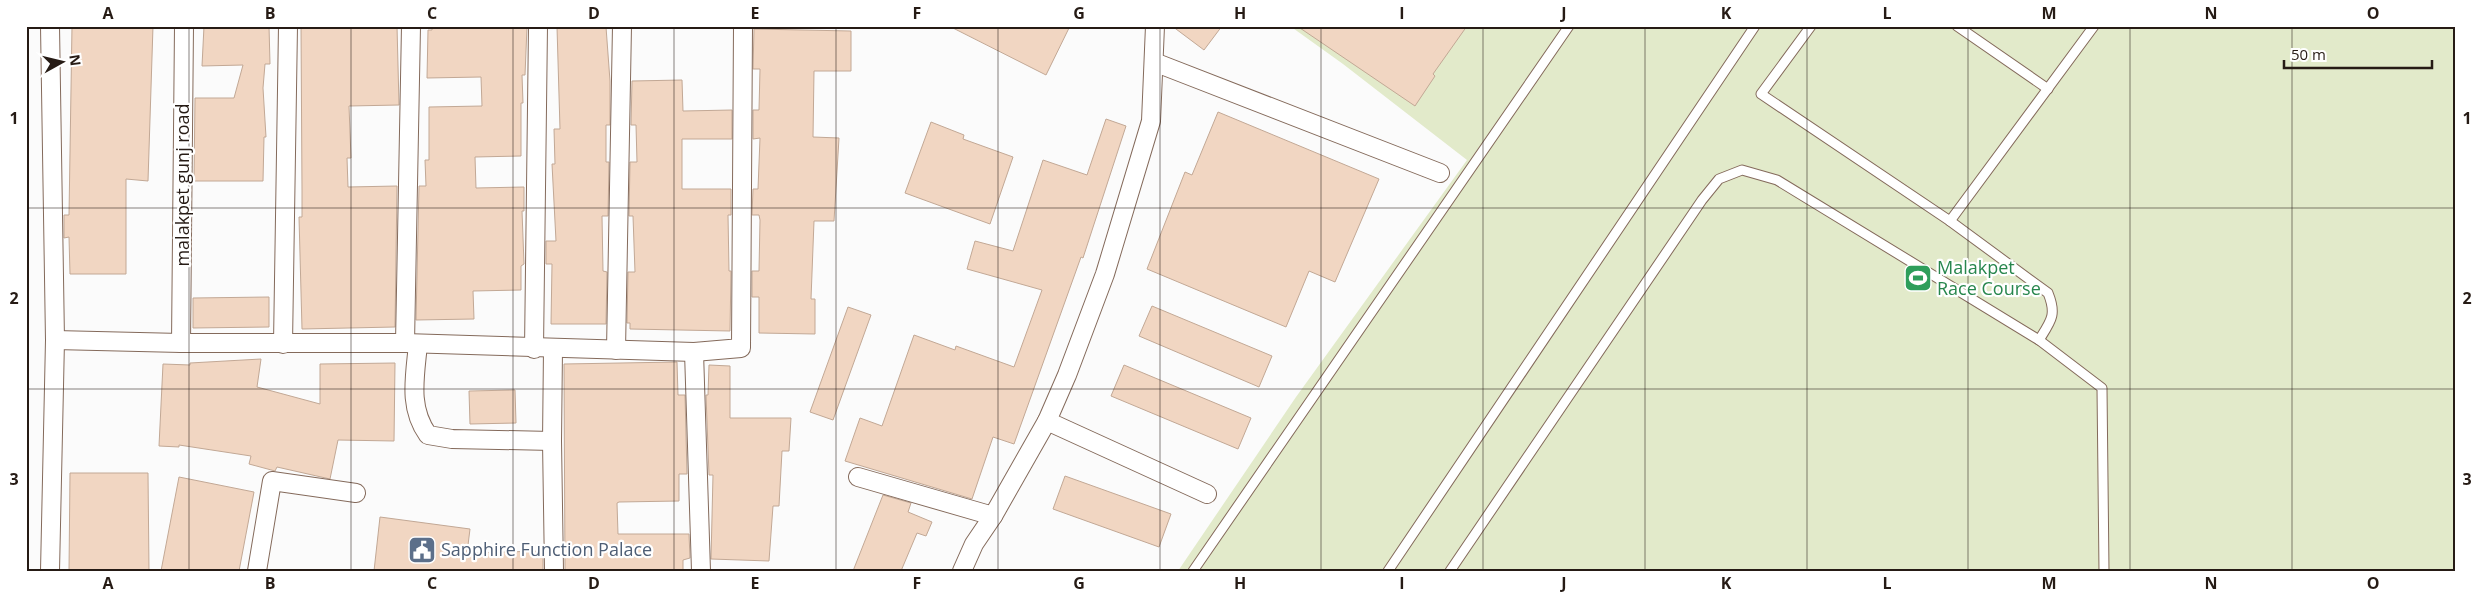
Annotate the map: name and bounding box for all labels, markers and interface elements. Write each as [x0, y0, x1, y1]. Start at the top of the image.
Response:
text: A [102, 2, 114, 24]
text: B [265, 2, 275, 24]
text: C [427, 2, 437, 24]
text: D [588, 2, 600, 24]
text: E [751, 2, 760, 24]
text: F [913, 2, 921, 24]
text: G [1073, 2, 1085, 24]
text: H [1234, 2, 1246, 24]
text: I [1399, 2, 1405, 24]
text: J [1559, 2, 1567, 24]
text: K [1721, 2, 1732, 24]
text: L [1882, 2, 1892, 24]
text: M [2041, 2, 2057, 24]
text: N [2204, 2, 2218, 24]
text: O [2367, 2, 2379, 24]
north arrow [38, 38, 88, 88]
scale bar [2284, 38, 2431, 70]
text: 50 m [2291, 44, 2326, 64]
text: N [65, 53, 86, 67]
street label: malakpet gunj road [170, 103, 194, 267]
text: 1 [9, 107, 19, 129]
text: 1 [2462, 107, 2472, 129]
place label: Malakpet Race Course [1937, 255, 2041, 300]
sports icon: Malakpet Race Course [1903, 263, 1933, 293]
text: 2 [9, 287, 19, 309]
text: 2 [2462, 287, 2472, 309]
text: 3 [9, 468, 19, 490]
text: 3 [2462, 468, 2472, 490]
public building icon: Sapphire Function Palace [407, 535, 437, 565]
place label: Sapphire Function Palace [441, 537, 652, 561]
text: A [102, 572, 114, 594]
text: B [265, 572, 275, 594]
text: C [427, 572, 437, 594]
text: D [588, 572, 600, 594]
text: E [751, 572, 760, 594]
text: F [913, 572, 921, 594]
text: G [1073, 572, 1085, 594]
text: H [1234, 572, 1246, 594]
text: I [1399, 572, 1405, 594]
text: J [1559, 572, 1567, 594]
text: K [1721, 572, 1732, 594]
text: L [1882, 572, 1892, 594]
text: M [2041, 572, 2057, 594]
text: N [2204, 572, 2218, 594]
text: O [2367, 572, 2379, 594]

